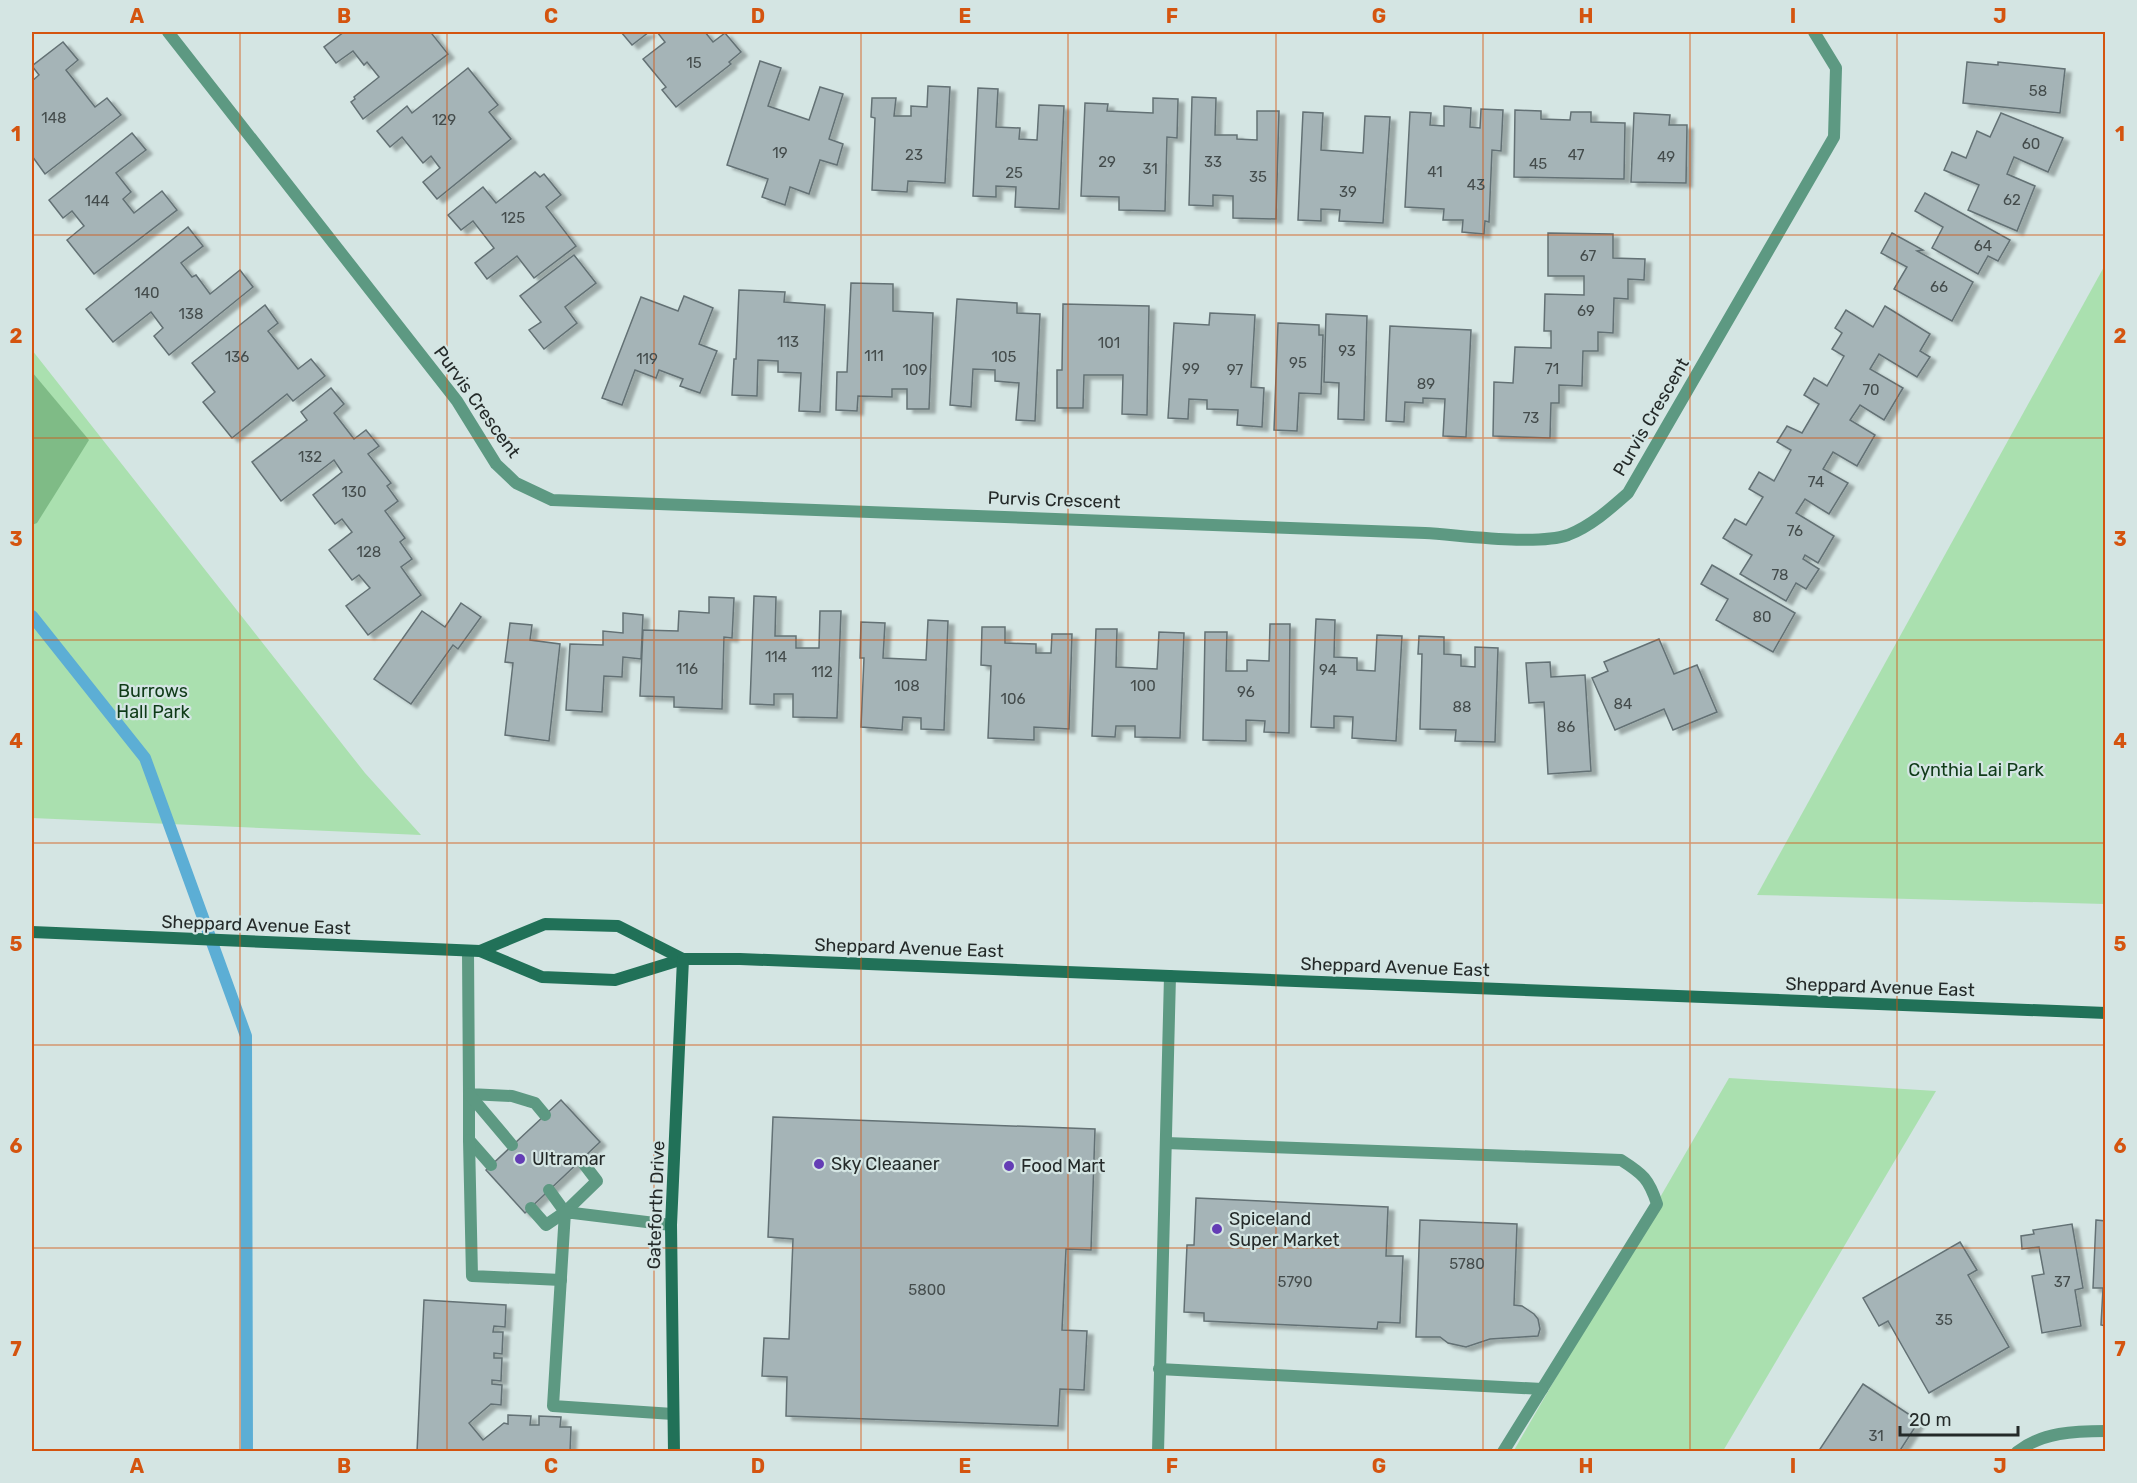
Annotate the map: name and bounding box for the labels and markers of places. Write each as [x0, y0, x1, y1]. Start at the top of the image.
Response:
place label: Ultramar [532, 1148, 606, 1170]
marker: Ultramar [513, 1152, 527, 1166]
place label: Sky Cleaaner [831, 1153, 940, 1175]
place label: Food Mart [1021, 1155, 1105, 1177]
marker: Sky Cleaaner [812, 1157, 826, 1171]
marker: Food Mart [1002, 1159, 1016, 1173]
place label: Spiceland Super Market [1229, 1208, 1340, 1251]
marker: Spiceland Super Market [1210, 1222, 1224, 1236]

